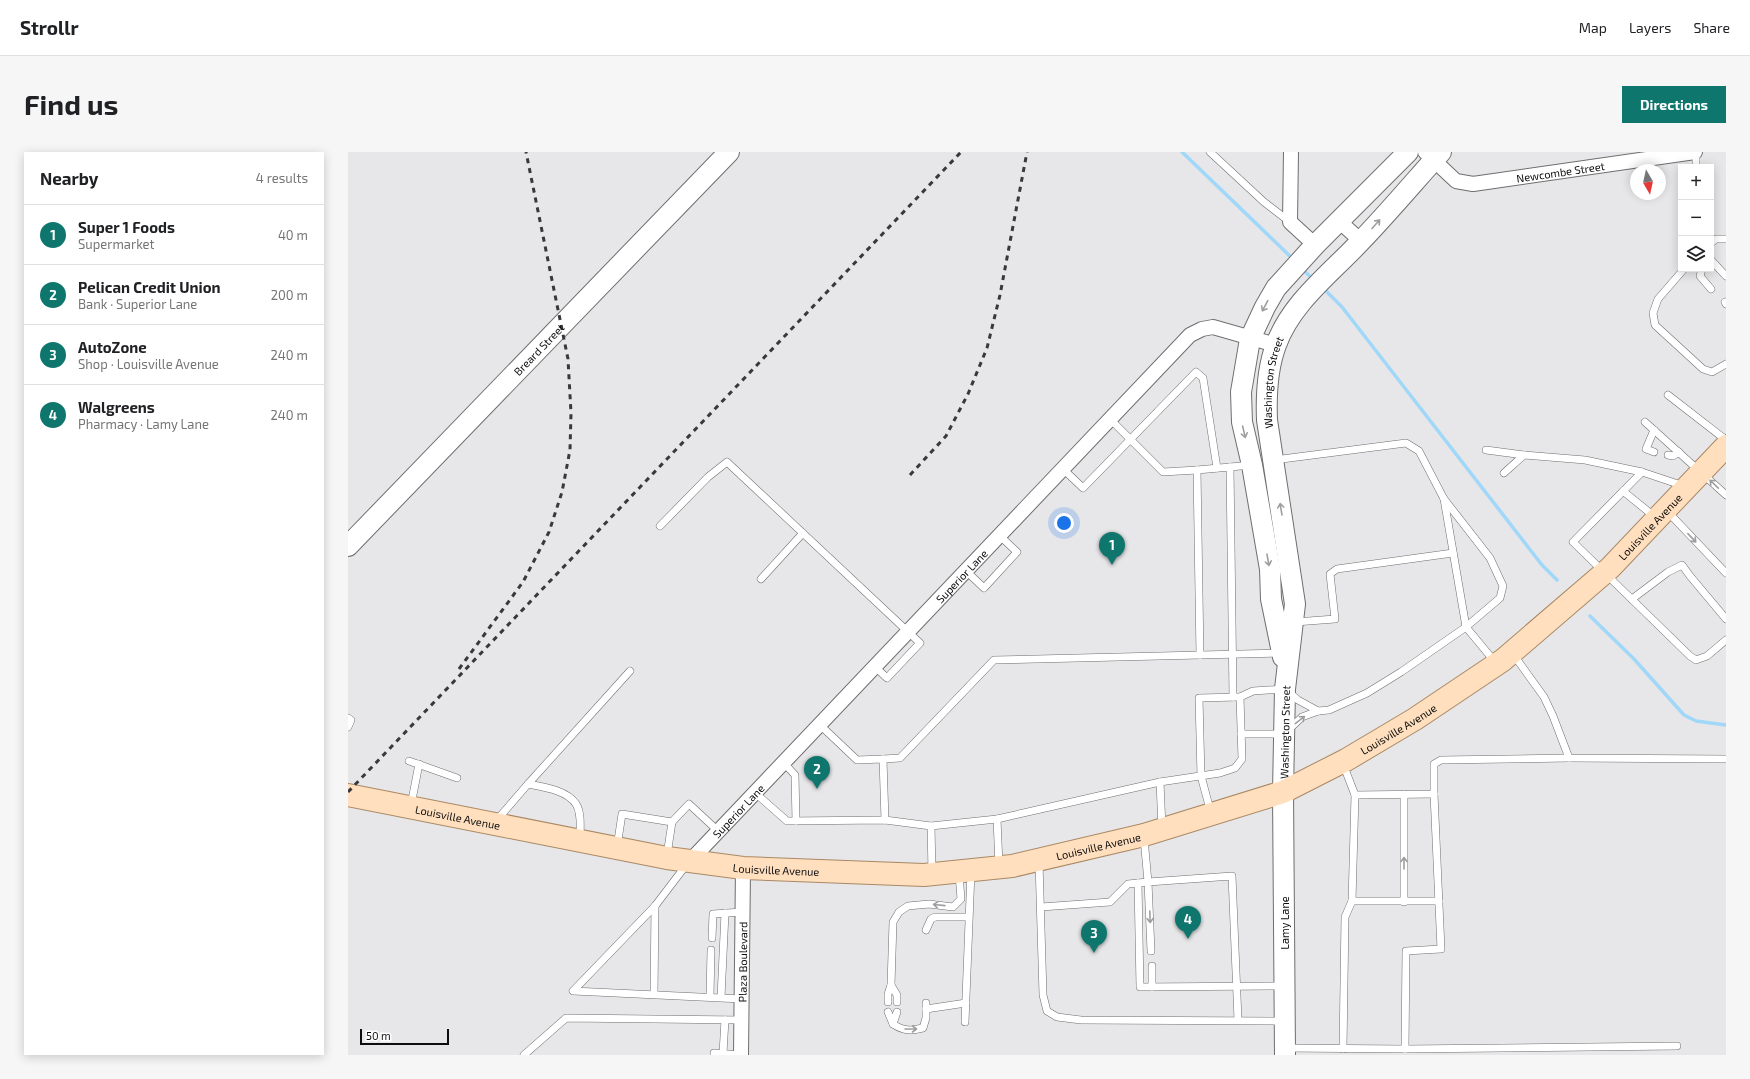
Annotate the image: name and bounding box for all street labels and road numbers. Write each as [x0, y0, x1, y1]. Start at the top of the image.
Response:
street label: Newcombe Street [1515, 159, 1605, 184]
street label: Breard Street [511, 321, 566, 378]
street label: Washington Street [1260, 334, 1285, 429]
street label: Louisville Avenue [1615, 490, 1684, 562]
street label: Superior Lane [933, 546, 990, 605]
street label: Washington Street [1277, 685, 1292, 779]
street label: Louisville Avenue [1358, 700, 1439, 757]
street label: Superior Lane [709, 781, 766, 840]
street label: Louisville Avenue [414, 802, 502, 831]
street label: Louisville Avenue [1055, 829, 1142, 862]
street label: Louisville Avenue [732, 860, 820, 877]
street label: Lamy Lane [1278, 896, 1291, 950]
street label: Plaza Boulevard [735, 921, 749, 1003]

